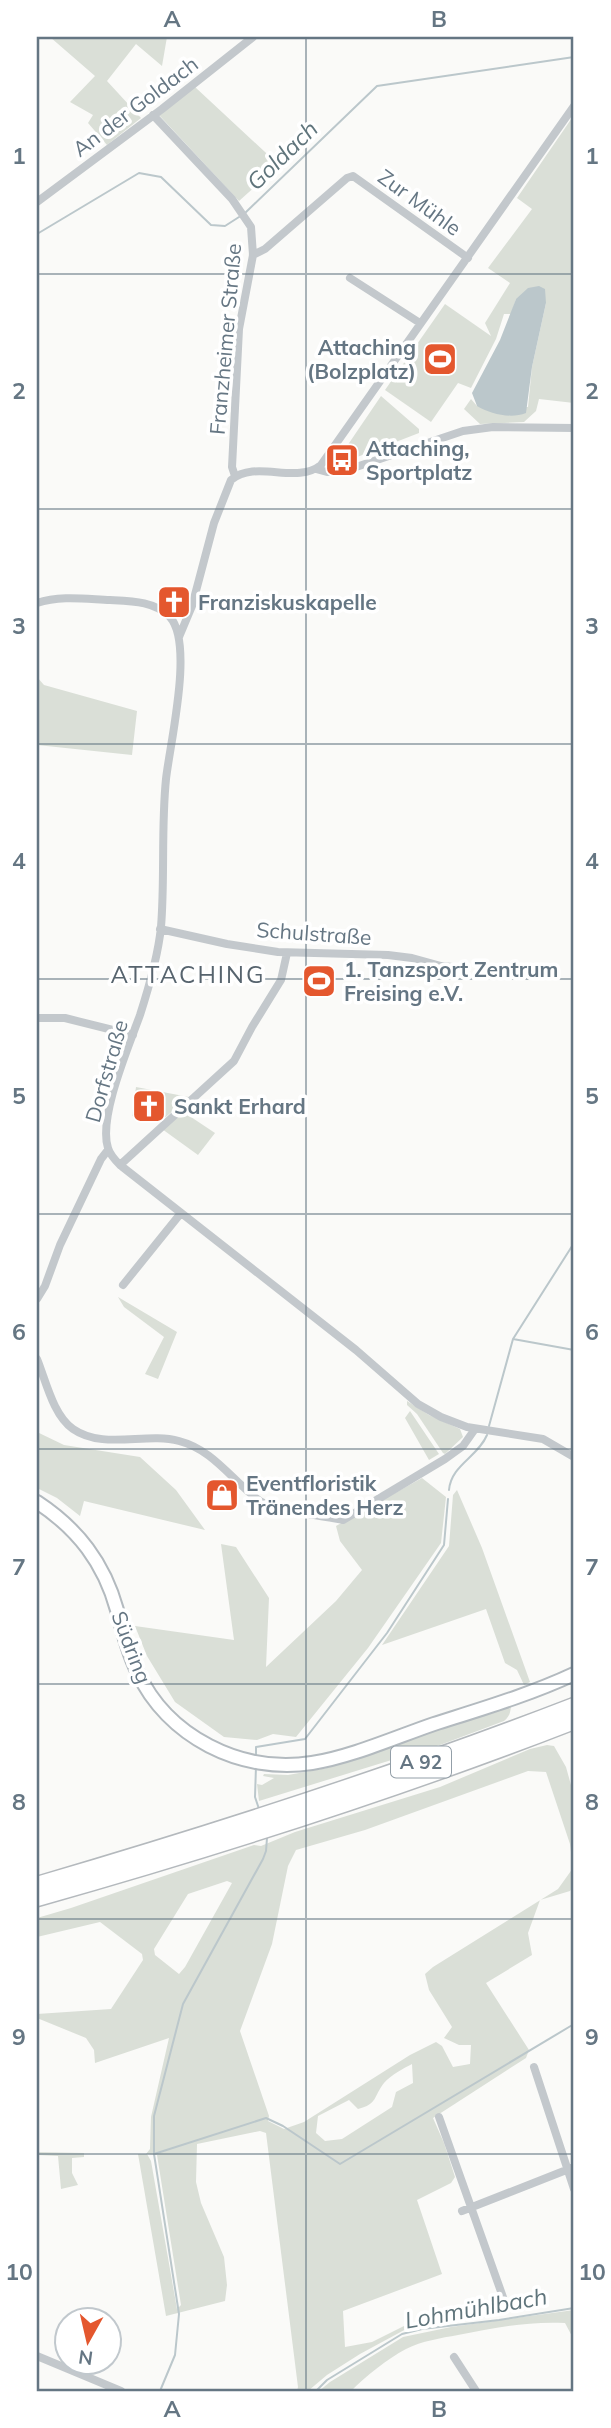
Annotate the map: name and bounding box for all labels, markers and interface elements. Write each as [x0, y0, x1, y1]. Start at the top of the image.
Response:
text: A [163, 4, 181, 33]
text: B [431, 4, 447, 33]
street label: An der Goldach [67, 50, 203, 162]
water label: Goldach [240, 114, 324, 196]
text: 1 [12, 141, 26, 170]
text: 1 [585, 141, 599, 170]
street label: Zur Mühle [373, 163, 467, 241]
street label: Franzheimer Straße [204, 242, 246, 436]
place label: Attaching (Bolzplatz) [307, 334, 416, 384]
sports icon: Attaching (Bolzplatz) [421, 340, 459, 378]
text: 2 [12, 376, 26, 405]
text: 2 [585, 376, 599, 405]
place label: Attaching, Sportplatz [366, 435, 472, 485]
bus stop icon: Attaching, Sportplatz [323, 441, 361, 479]
church icon: Franziskuskapelle [155, 583, 193, 621]
place label: Franziskuskapelle [198, 589, 377, 615]
text: 3 [12, 611, 26, 640]
text: 3 [585, 611, 599, 640]
text: 4 [12, 846, 26, 875]
text: 4 [585, 846, 599, 875]
street label: Schulstraße [256, 916, 372, 950]
place label: 1. Tanzsport Zentrum Freising e.V. [344, 956, 558, 1006]
district label: ATTACHING [110, 959, 266, 989]
sports icon: 1. Tanzsport Zentrum Freising e.V. [300, 962, 338, 1000]
street label: Dorfstraße [79, 1017, 133, 1125]
text: 5 [12, 1081, 26, 1110]
text: 5 [585, 1081, 599, 1110]
church icon: Sankt Erhard [130, 1087, 168, 1125]
place label: Sankt Erhard [174, 1093, 306, 1119]
text: 6 [12, 1317, 26, 1346]
text: 6 [585, 1317, 599, 1346]
place label: Eventfloristik Tränendes Herz [246, 1470, 403, 1520]
shop icon: Eventfloristik Tränendes Herz [203, 1476, 241, 1514]
text: 7 [12, 1552, 26, 1581]
text: 7 [585, 1552, 599, 1581]
street label: Südring [106, 1607, 158, 1687]
road number: A 92 [391, 1746, 451, 1778]
text: 8 [12, 1787, 26, 1816]
text: 8 [585, 1787, 599, 1816]
text: 9 [12, 2022, 26, 2051]
text: 9 [585, 2022, 599, 2051]
text: 10 [5, 2257, 33, 2286]
text: 10 [578, 2257, 606, 2286]
water label: Lohmühlbach [403, 2281, 549, 2335]
north arrow [52, 2306, 122, 2376]
text: N [77, 2345, 94, 2371]
text: A [163, 2394, 181, 2423]
text: B [431, 2394, 447, 2423]

